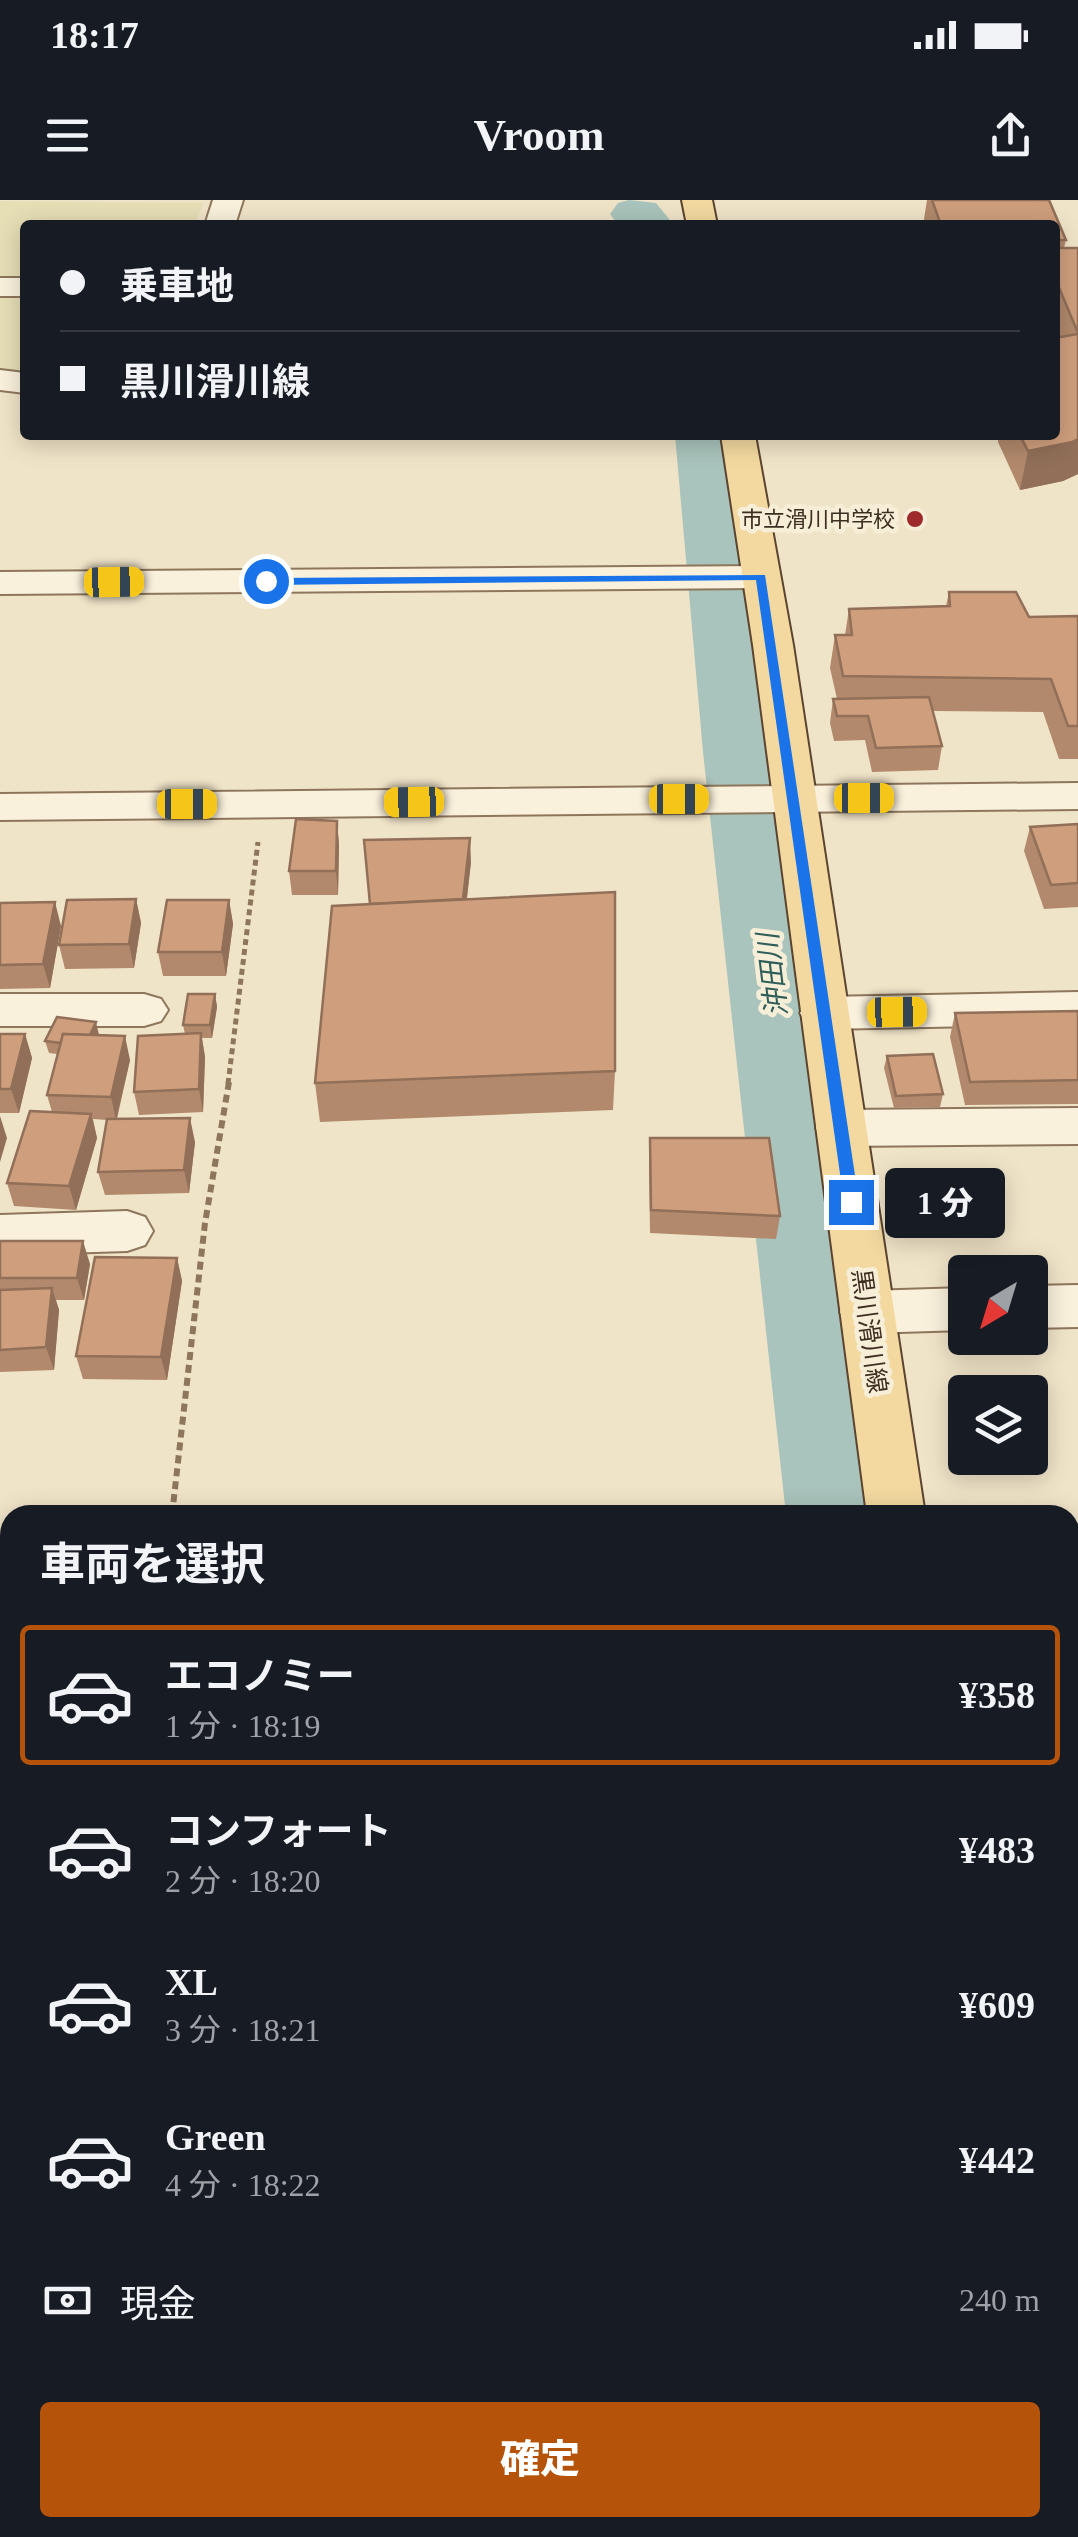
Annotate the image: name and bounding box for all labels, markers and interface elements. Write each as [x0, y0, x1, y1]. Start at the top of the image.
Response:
text: 18:17 [50, 14, 139, 56]
icon: menu [40, 108, 95, 163]
icon: share [983, 108, 1038, 163]
text: Vroom [474, 110, 604, 160]
text: 乗車地 [120, 265, 234, 307]
text: 黒川滑川線 [120, 361, 310, 403]
place label: 市立滑川中学校 [741, 507, 895, 532]
marker: 市立滑川中学校 [904, 508, 926, 530]
route start [244, 559, 289, 604]
car [84, 566, 144, 598]
car [834, 783, 894, 813]
car [649, 784, 709, 814]
car [384, 786, 444, 818]
car [157, 789, 217, 819]
water label: 沖田川 [752, 928, 793, 1019]
car [867, 996, 927, 1028]
callout: 1 分 [886, 1167, 1006, 1237]
route end [829, 1180, 874, 1225]
text: 1 分 [917, 1185, 973, 1221]
north arrow [948, 1255, 1048, 1355]
map controls [948, 1255, 1048, 1475]
street label: 黒川滑川線 [847, 1267, 892, 1395]
button: layers [948, 1375, 1048, 1475]
text: 車両を選択 [40, 1540, 265, 1590]
icon: car [45, 1650, 135, 1740]
text: エコノミー [165, 1655, 355, 1697]
text: ¥358 [959, 1674, 1035, 1716]
text: 1 分 · 18:19 [165, 1708, 321, 1744]
icon: car [45, 1805, 135, 1895]
text: コンフォート [165, 1810, 392, 1852]
text: ¥483 [959, 1829, 1035, 1871]
text: 2 分 · 18:20 [165, 1863, 321, 1899]
icon: car [45, 1960, 135, 2050]
text: XL [165, 1961, 218, 2003]
text: ¥609 [959, 1984, 1035, 2026]
text: 3 分 · 18:21 [165, 2012, 321, 2048]
icon: car [45, 2115, 135, 2205]
text: Green [165, 2116, 266, 2158]
text: ¥442 [959, 2139, 1035, 2181]
text: 4 分 · 18:22 [165, 2167, 321, 2203]
icon: cash [40, 2273, 95, 2328]
text: 240 m [959, 2282, 1040, 2318]
text: 現金 [120, 2283, 196, 2325]
button: 確定 [40, 2402, 1040, 2517]

